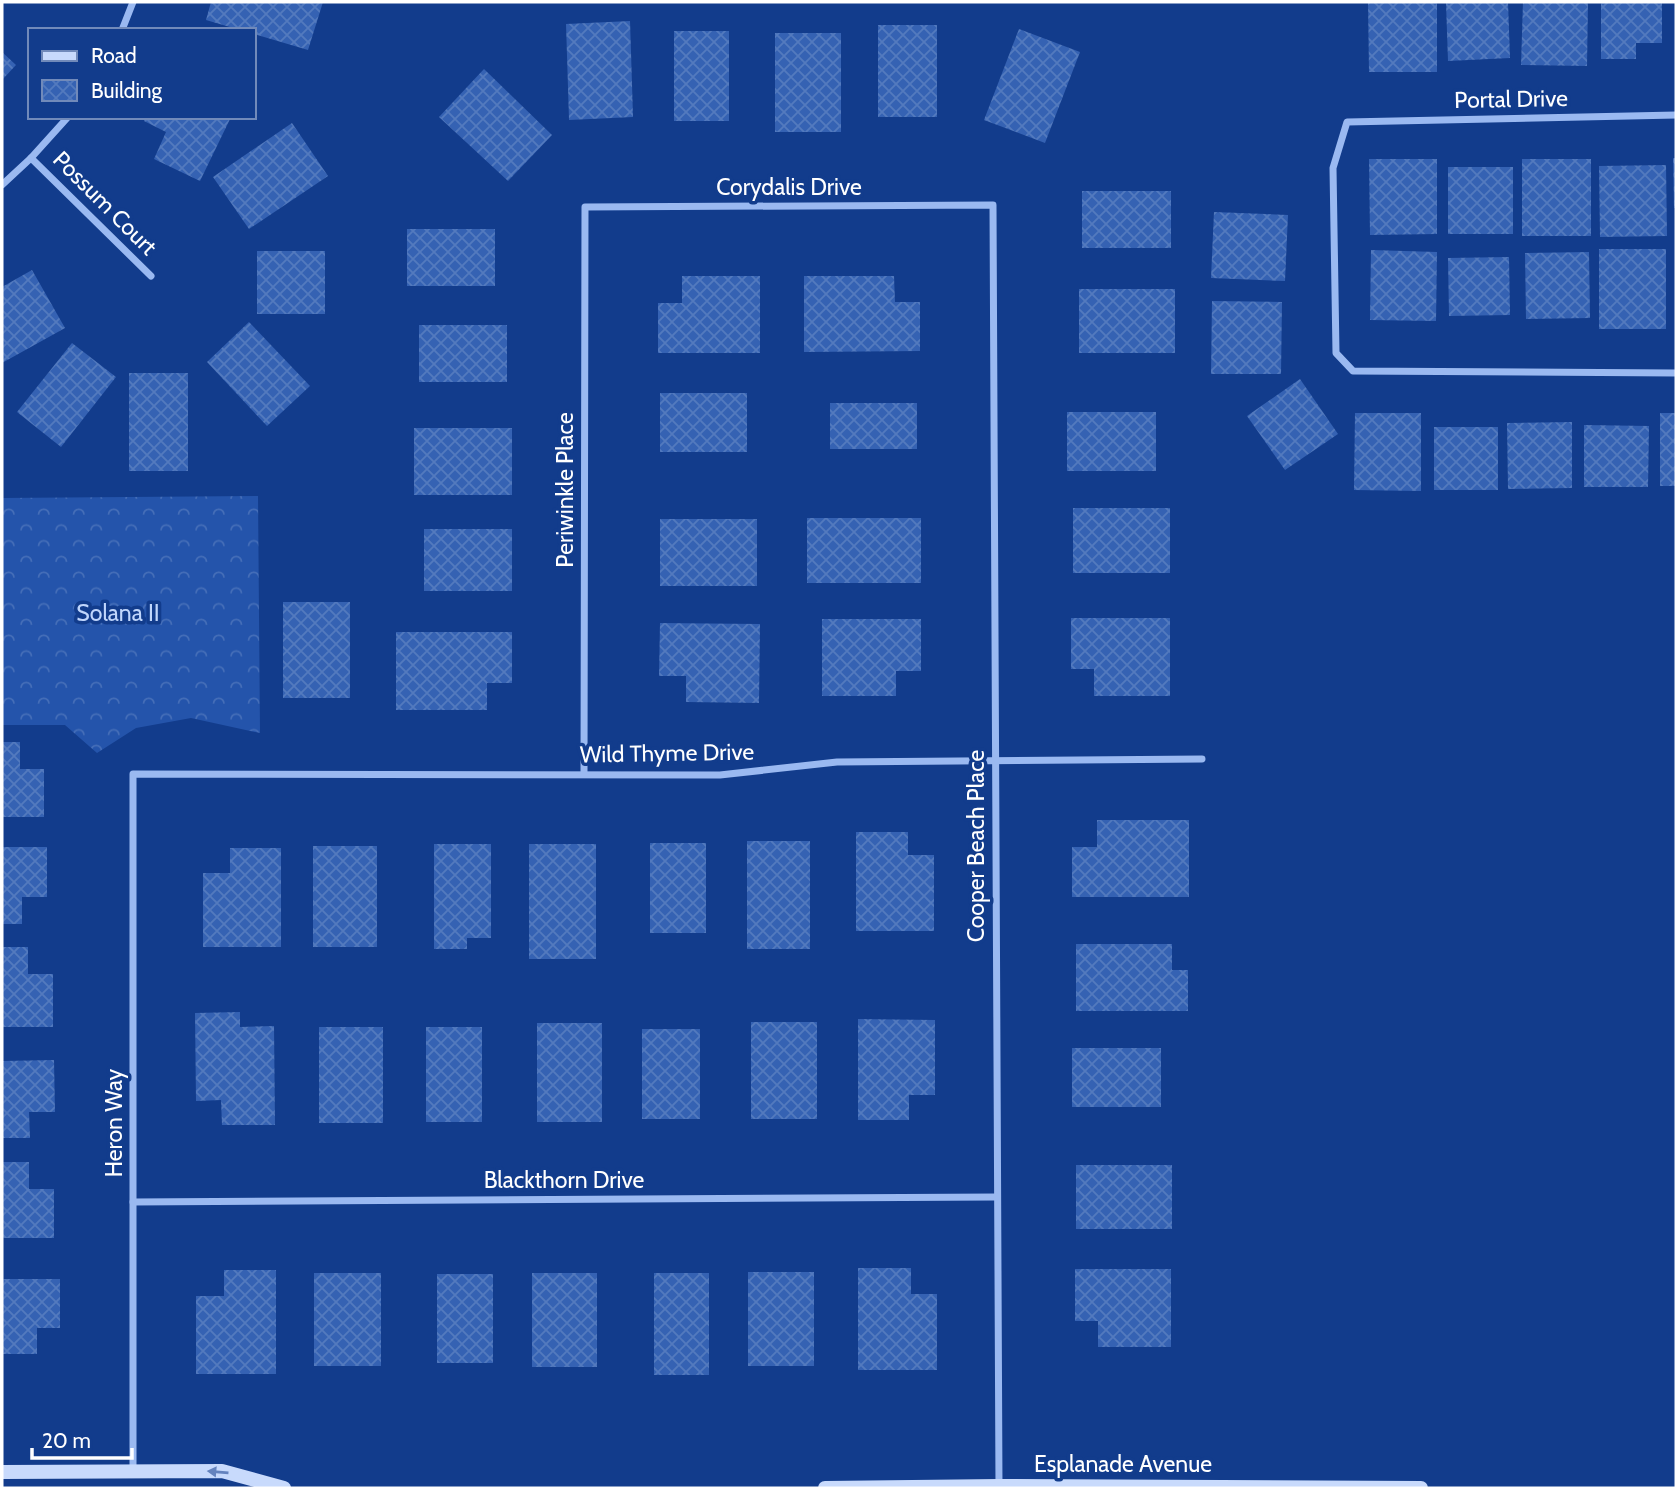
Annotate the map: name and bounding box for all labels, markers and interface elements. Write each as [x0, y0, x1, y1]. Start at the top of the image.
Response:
legend [28, 28, 256, 119]
text: Road [91, 43, 137, 68]
text: Building [91, 78, 163, 103]
street label: Portal Drive [1454, 84, 1568, 114]
street label: Possum Court [47, 145, 163, 261]
street label: Corydalis Drive [716, 173, 862, 201]
street label: Periwinkle Place [551, 412, 579, 568]
park label: Solana II [76, 599, 160, 627]
street label: Wild Thyme Drive [580, 737, 755, 769]
street label: Cooper Beach Place [962, 750, 990, 942]
street label: Heron Way [100, 1068, 128, 1177]
street label: Blackthorn Drive [484, 1166, 645, 1194]
scale bar [32, 1416, 131, 1460]
text: 20 m [42, 1428, 91, 1453]
street label: Esplanade Avenue [1034, 1450, 1212, 1478]
one-way arrow [207, 1466, 229, 1477]

